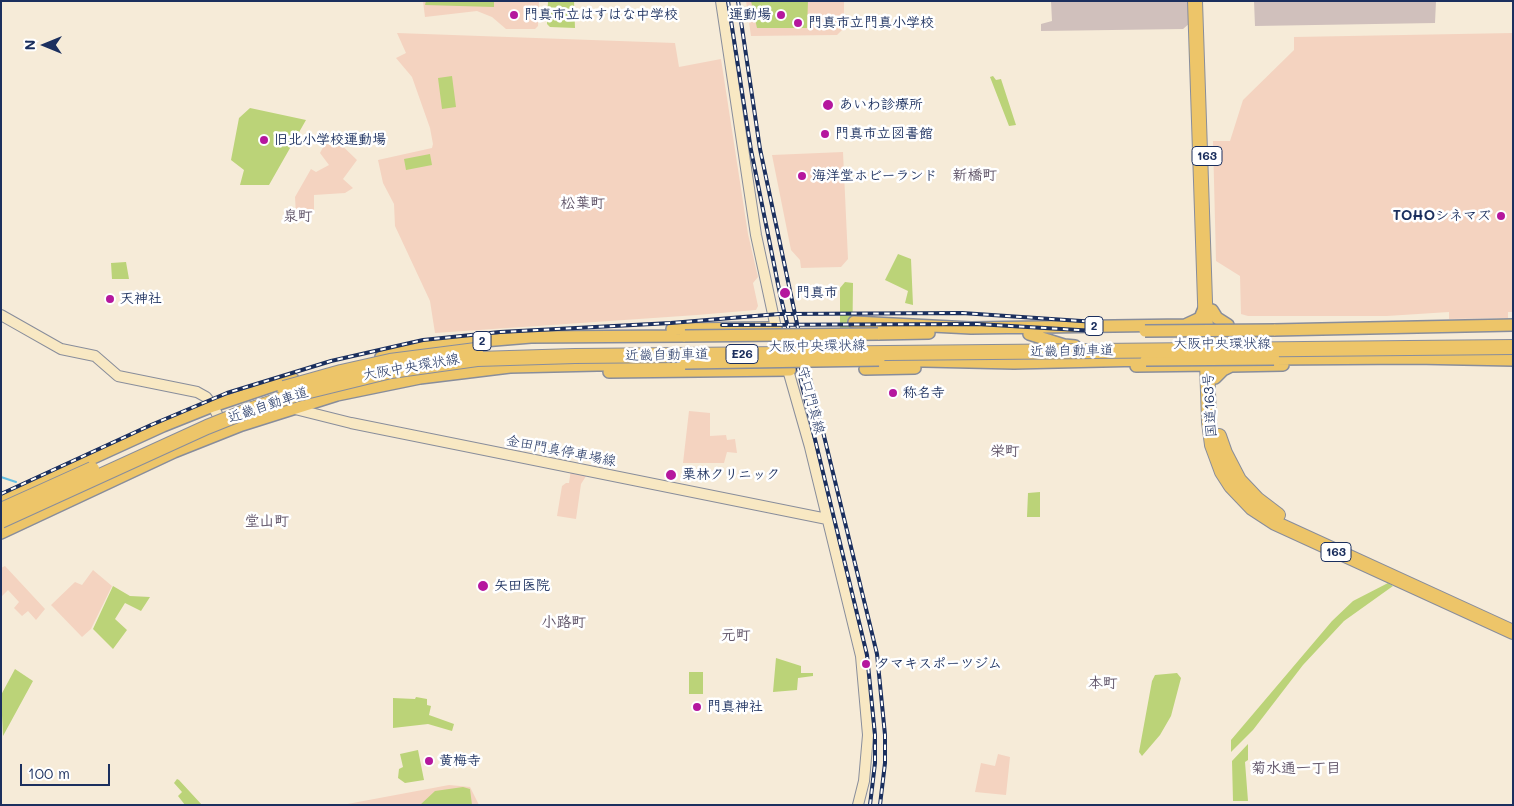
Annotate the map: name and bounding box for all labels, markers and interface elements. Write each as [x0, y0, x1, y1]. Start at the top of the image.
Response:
place label: 門真市立はすはな中学校 [524, 7, 678, 23]
place label: 運動場 [729, 7, 771, 23]
marker: 門真市立はすはな中学校 [508, 9, 520, 21]
marker: 運動場 [775, 9, 787, 21]
place label: 門真市立門真小学校 [808, 15, 934, 31]
marker: 門真市立門真小学校 [792, 17, 804, 29]
north arrow [20, 20, 70, 70]
text: N [20, 40, 39, 50]
place label: あいわ診療所 [839, 97, 923, 113]
marker: あいわ診療所 [821, 98, 835, 112]
place label: 門真市立図書館 [835, 126, 933, 142]
marker: 門真市立図書館 [819, 128, 831, 140]
place label: 旧北小学校運動場 [274, 132, 386, 148]
marker: 旧北小学校運動場 [258, 134, 270, 146]
road number: 163 [1192, 146, 1222, 166]
district label: 新橋町 [953, 166, 997, 184]
place label: 海洋堂ホビーランド [812, 168, 937, 184]
marker: 海洋堂ホビーランド [796, 170, 808, 182]
district label: 松葉町 [561, 194, 605, 212]
district label: 泉町 [283, 207, 313, 225]
place label: TOHOシネマズ [1393, 208, 1491, 224]
marker: TOHOシネマズ [1495, 210, 1507, 222]
place label: 門真市 [796, 285, 838, 301]
marker: 門真市 [778, 286, 792, 300]
place label: 天神社 [120, 291, 162, 307]
marker: 天神社 [104, 293, 116, 305]
road number: 2 [1085, 316, 1103, 336]
road number: 2 [473, 332, 491, 351]
street label: 大阪中央環状線 [1173, 336, 1271, 352]
street label: 大阪中央環状線 [768, 337, 866, 355]
street label: 近畿自動車道 [1030, 342, 1114, 360]
road number: E26 [726, 344, 758, 364]
street label: 近畿自動車道 [625, 346, 709, 364]
street label: 大阪中央環状線 [361, 350, 461, 384]
street label: 守口門真線 [794, 364, 828, 436]
street label: 国道163号 [1200, 372, 1220, 438]
street label: 近畿自動車道 [226, 383, 310, 427]
place label: 称名寺 [903, 385, 945, 401]
marker: 称名寺 [887, 387, 899, 399]
street label: 金田門真停車場線 [504, 432, 618, 470]
district label: 栄町 [990, 442, 1020, 460]
place label: 栗林クリニック [682, 467, 780, 483]
marker: 栗林クリニック [664, 468, 678, 482]
district label: 堂山町 [245, 512, 289, 530]
road number: 163 [1321, 542, 1351, 562]
place label: 矢田医院 [494, 578, 550, 594]
marker: 矢田医院 [476, 579, 490, 593]
district label: 小路町 [542, 613, 586, 631]
district label: 元町 [721, 626, 751, 644]
place label: タマキスポーツジム [876, 656, 1002, 672]
marker: タマキスポーツジム [860, 658, 872, 670]
district label: 本町 [1088, 674, 1118, 692]
place label: 門真神社 [707, 699, 763, 715]
marker: 門真神社 [691, 701, 703, 713]
place label: 黄梅寺 [439, 753, 481, 769]
scale bar [22, 754, 112, 786]
marker: 黄梅寺 [423, 755, 435, 767]
district label: 菊水通一丁目 [1251, 759, 1341, 777]
text: 100 m [28, 763, 70, 783]

